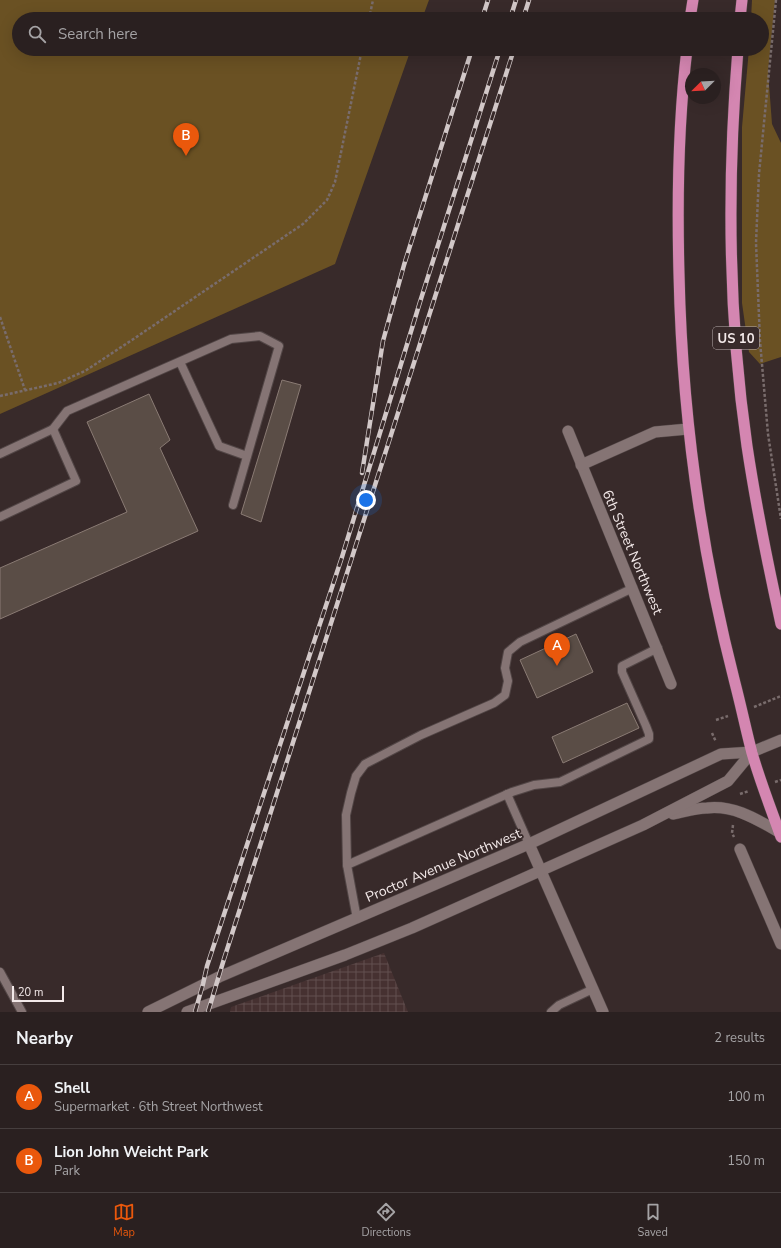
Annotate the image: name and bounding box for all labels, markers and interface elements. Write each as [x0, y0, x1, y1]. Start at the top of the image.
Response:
search box [12, 12, 769, 56]
icon: search [26, 23, 48, 45]
text: Search here [58, 24, 138, 44]
north arrow [685, 68, 721, 104]
pin: B [173, 123, 199, 156]
road number: US 10 [713, 327, 759, 349]
street label: 6th Street Northwest [598, 487, 667, 618]
your location [356, 490, 376, 510]
pin: A [544, 633, 570, 666]
street label: Proctor Avenue Northwest [362, 824, 524, 907]
scale bar [12, 984, 64, 1003]
text: 20 m [18, 985, 43, 1000]
text: Nearby [16, 1027, 73, 1050]
text: 2 results [714, 1029, 765, 1047]
text: Shell [54, 1078, 90, 1098]
text: A [24, 1088, 34, 1106]
text: 100 m [727, 1088, 765, 1106]
text: Supermarket · 6th Street Northwest [54, 1098, 263, 1116]
text: Lion John Weicht Park [54, 1142, 208, 1162]
text: B [25, 1152, 33, 1170]
text: 150 m [727, 1152, 765, 1170]
text: Park [54, 1162, 80, 1180]
tab: Map [113, 1201, 135, 1240]
tab: Directions [361, 1201, 411, 1240]
tab: Saved [637, 1201, 668, 1240]

